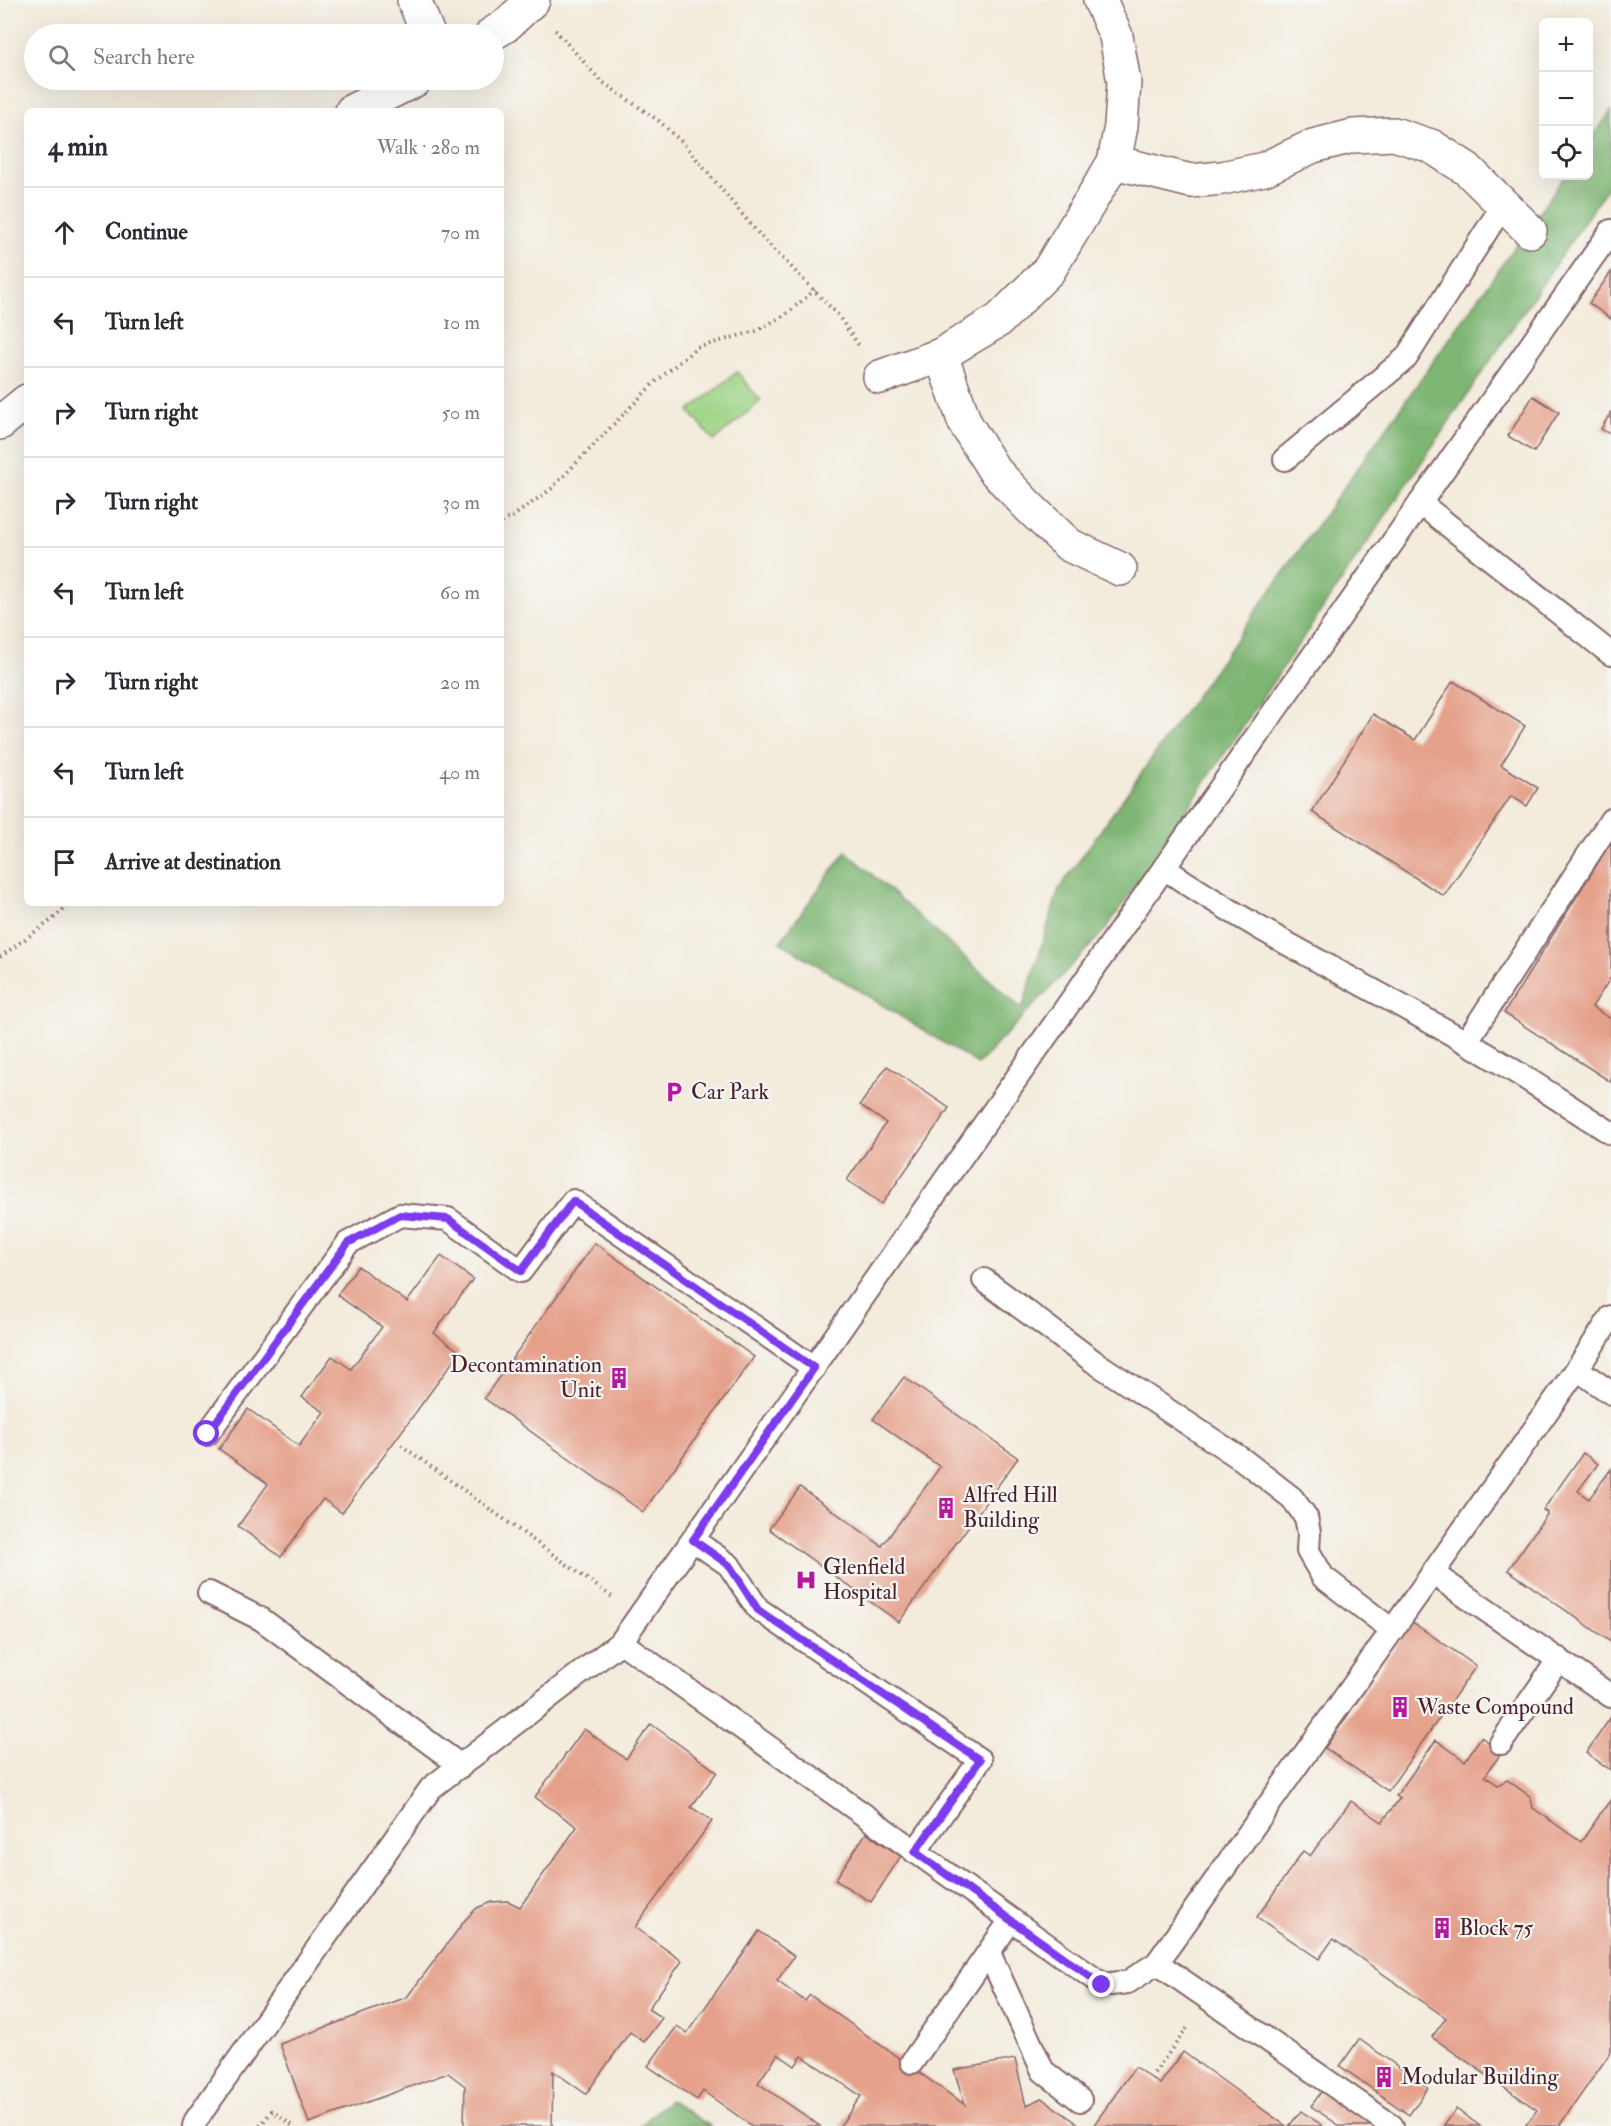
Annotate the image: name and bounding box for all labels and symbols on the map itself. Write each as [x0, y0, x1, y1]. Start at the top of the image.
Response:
place label: Car Park [691, 1078, 769, 1106]
parking icon: Car Park [662, 1080, 686, 1104]
place label: Decontamination Unit [450, 1351, 602, 1404]
building icon: Decontamination Unit [607, 1366, 631, 1390]
route start [193, 1420, 219, 1446]
place label: Alfred Hill Building [962, 1481, 1058, 1534]
building icon: Alfred Hill Building [934, 1496, 958, 1520]
place label: Glenfield Hospital [823, 1553, 905, 1607]
hospital icon: Glenfield Hospital [794, 1568, 818, 1592]
place label: Waste Compound [1416, 1693, 1574, 1722]
building icon: Waste Compound [1388, 1695, 1412, 1719]
place label: Block 75 [1459, 1914, 1534, 1942]
building icon: Block 75 [1430, 1916, 1454, 1940]
route end [1088, 1971, 1114, 1997]
place label: Modular Building [1401, 2063, 1559, 2091]
building icon: Modular Building [1372, 2065, 1396, 2089]

